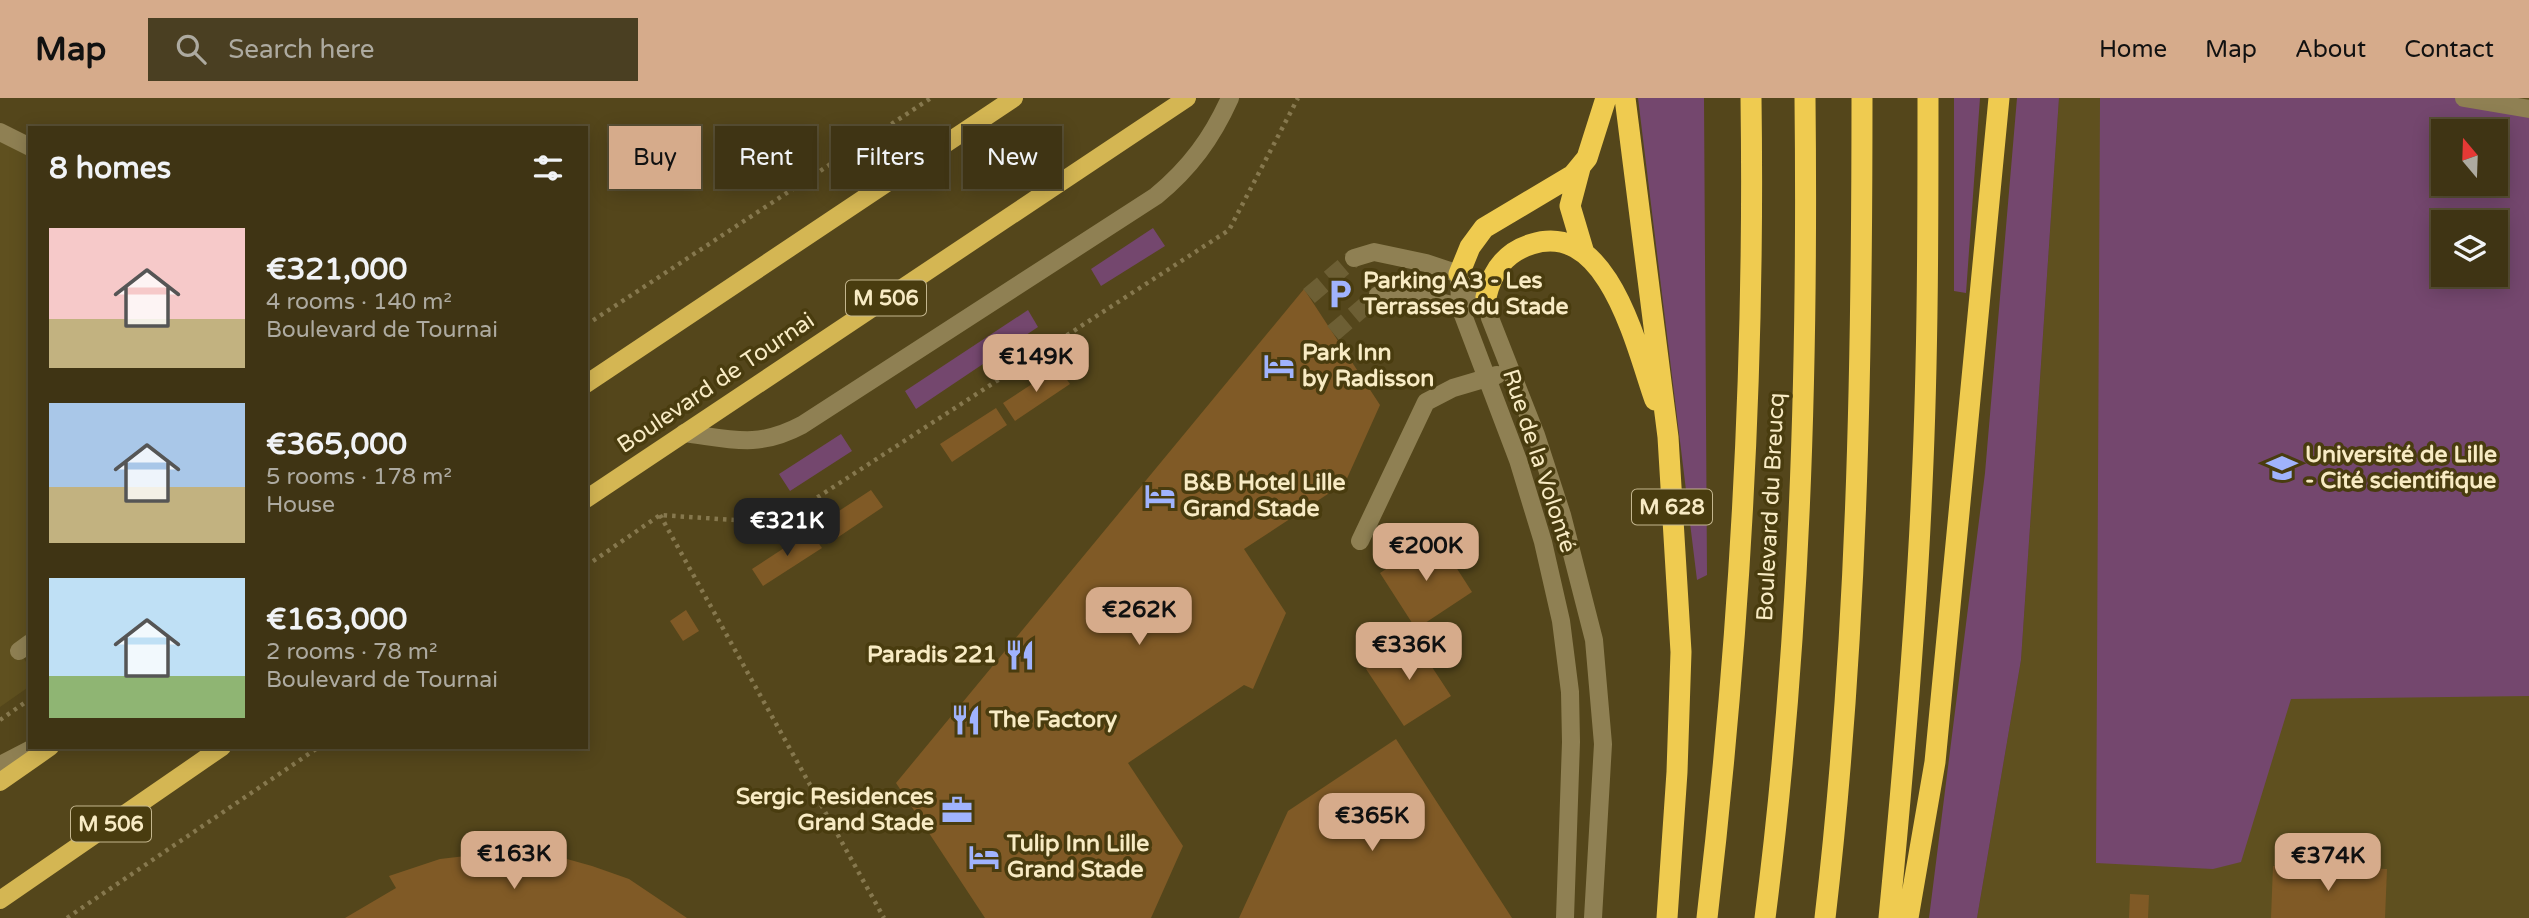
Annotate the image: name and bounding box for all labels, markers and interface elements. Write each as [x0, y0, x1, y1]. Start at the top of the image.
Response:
search box [148, 18, 638, 81]
text: Map [35, 30, 106, 69]
icon: search [172, 30, 210, 68]
text: Search here [228, 34, 374, 65]
text: Home [2099, 35, 2167, 64]
text: Map [2205, 35, 2257, 64]
text: About [2295, 35, 2366, 64]
text: Contact [2404, 35, 2494, 64]
north arrow [2431, 119, 2508, 196]
map controls [2431, 119, 2508, 287]
chip: Buy [609, 126, 701, 189]
chip: Rent [715, 126, 817, 189]
chip: Filters [831, 126, 949, 189]
chip: New [963, 126, 1062, 189]
icon: filters [529, 149, 567, 187]
text: 8 homes [49, 150, 171, 187]
button: layers [2431, 210, 2508, 287]
text: €321,000 [266, 251, 407, 288]
icon: home [105, 256, 189, 340]
place label: Parking A3 - Les Terrasses du Stade [1362, 267, 1569, 321]
parking icon: Parking A3 - Les Terrasses du Stade [1323, 277, 1357, 311]
road number: M 506 [846, 280, 926, 316]
text: 4 rooms · 140 m² [266, 288, 452, 316]
street label: Boulevard de Tournai [612, 307, 820, 459]
text: Boulevard de Tournai [266, 316, 498, 344]
pin: €149K [987, 334, 1085, 394]
place label: Park Inn by Radisson [1302, 339, 1434, 393]
text: €149K [999, 343, 1073, 371]
hotel icon: Park Inn by Radisson [1262, 349, 1296, 383]
street label: Rue de la Volonté [1496, 366, 1582, 556]
street label: Boulevard du Breucq [1751, 392, 1791, 622]
text: €365,000 [266, 426, 407, 463]
icon: home [105, 431, 189, 515]
place label: Université de Lille ‐ Cité scientifique [2305, 441, 2497, 495]
school or university icon: Université de Lille ‐ Cité scientifique [2265, 451, 2299, 485]
text: 5 rooms · 178 m² [266, 463, 452, 491]
place label: B&B Hotel Lille Grand Stade [1183, 469, 1345, 523]
hotel icon: B&B Hotel Lille Grand Stade [1143, 479, 1177, 513]
road number: M 628 [1632, 490, 1712, 524]
text: House [266, 491, 335, 519]
pin: €321K [738, 498, 836, 558]
text: €321K [750, 507, 824, 535]
pin: €200K [1377, 524, 1475, 583]
text: €200K [1389, 532, 1463, 560]
pin: €262K [1090, 588, 1188, 647]
text: €262K [1102, 596, 1176, 624]
text: €163,000 [266, 601, 407, 638]
icon: home [105, 606, 189, 690]
pin: €336K [1360, 622, 1458, 682]
text: €336K [1372, 631, 1446, 659]
text: 2 rooms · 78 m² [266, 638, 437, 666]
restaurant icon: Paradis 221 [1003, 638, 1037, 672]
place label: Paradis 221 [867, 641, 997, 669]
text: Boulevard de Tournai [266, 666, 498, 694]
restaurant icon: The Factory [949, 703, 983, 737]
place label: The Factory [988, 706, 1118, 734]
place label: Sergic Residences Grand Stade [736, 783, 934, 837]
office icon: Sergic Residences Grand Stade [940, 793, 974, 827]
pin: €365K [1323, 794, 1421, 853]
text: €365K [1335, 802, 1409, 830]
road number: M 506 [71, 806, 151, 842]
place label: Tulip Inn Lille Grand Stade [1006, 830, 1149, 884]
pin: €163K [465, 832, 563, 891]
pin: €374K [2279, 834, 2377, 893]
text: €163K [477, 840, 551, 868]
hotel icon: Tulip Inn Lille Grand Stade [967, 840, 1001, 874]
text: €374K [2291, 842, 2365, 870]

